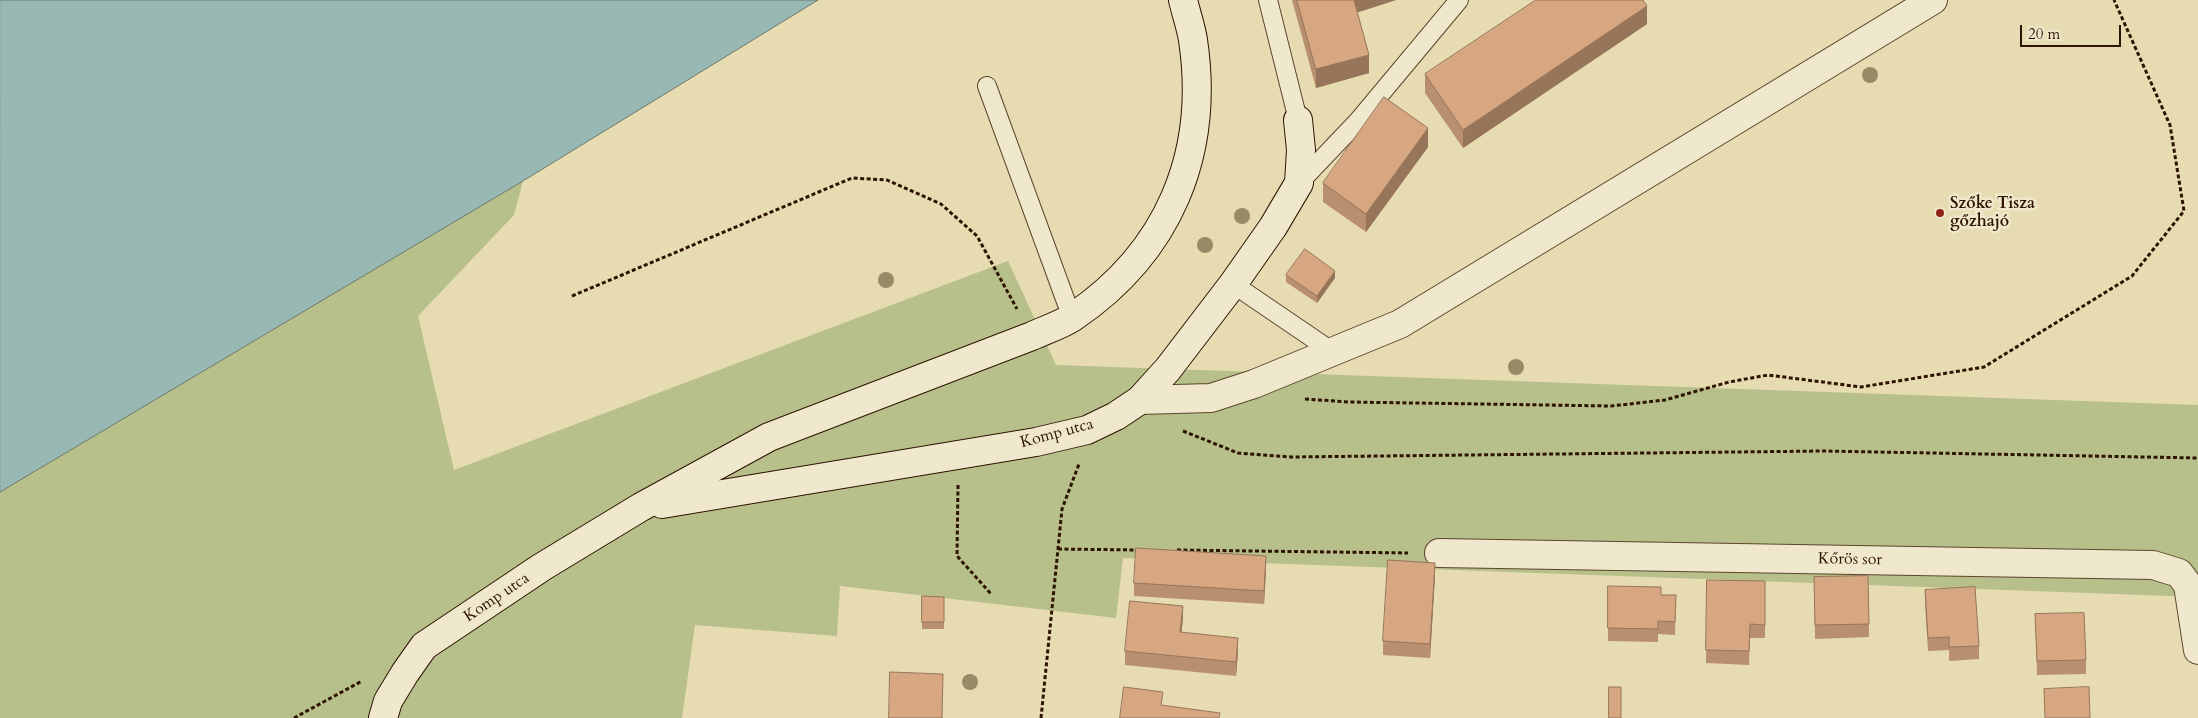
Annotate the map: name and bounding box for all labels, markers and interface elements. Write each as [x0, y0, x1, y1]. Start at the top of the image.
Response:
scale bar [2023, 15, 2124, 47]
text: 20 m [2028, 24, 2060, 44]
place label: Szőke Tisza gőzhajó [1950, 194, 2035, 232]
marker: Szőke Tisza gőzhajó [1934, 207, 1946, 219]
street label: Komp utca [1018, 415, 1096, 453]
street label: Kőrös sor [1818, 550, 1882, 570]
street label: Komp utca [461, 569, 533, 627]

